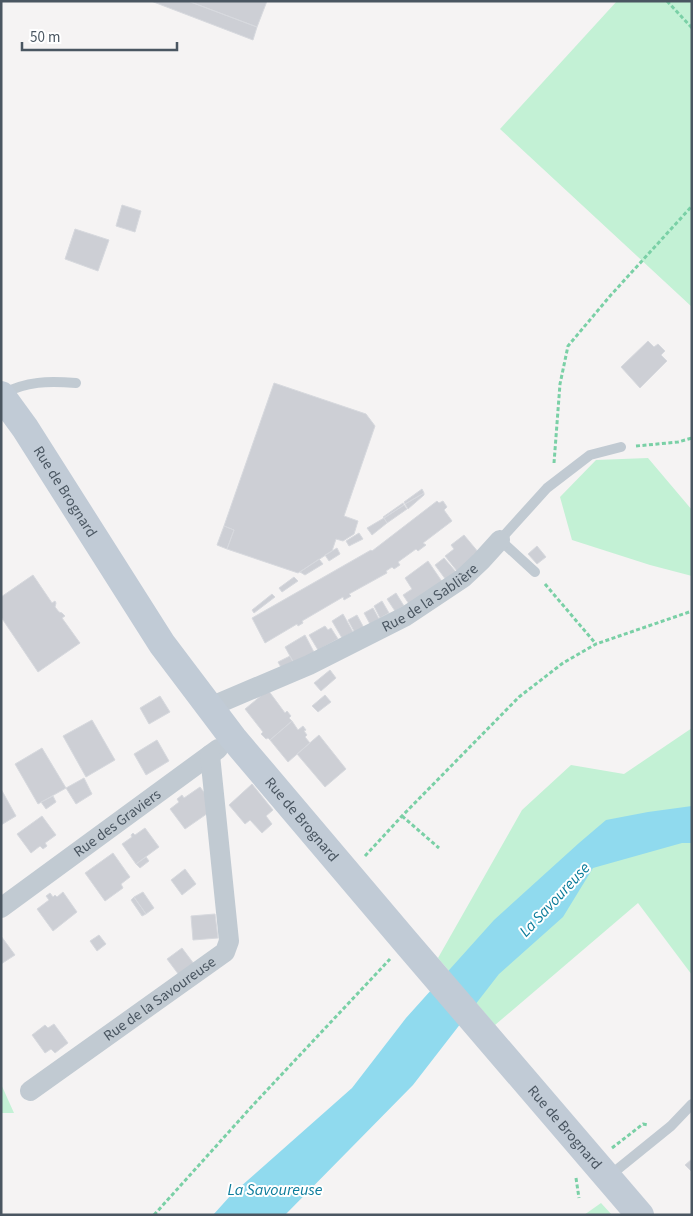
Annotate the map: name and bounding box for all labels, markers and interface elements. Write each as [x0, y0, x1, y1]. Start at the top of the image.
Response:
scale bar [22, 20, 178, 52]
text: 50 m [30, 27, 60, 48]
street label: Rue de Brognard [28, 442, 102, 542]
street label: Rue de la Sablière [378, 559, 483, 638]
street label: Rue de Brognard [260, 773, 343, 866]
street label: Rue des Graviers [69, 784, 165, 862]
water label: La Savoureuse [514, 857, 595, 942]
street label: Rue de la Savoureuse [99, 952, 220, 1046]
street label: Rue de Brognard [522, 1081, 607, 1174]
water label: La Savoureuse [228, 1179, 323, 1201]

